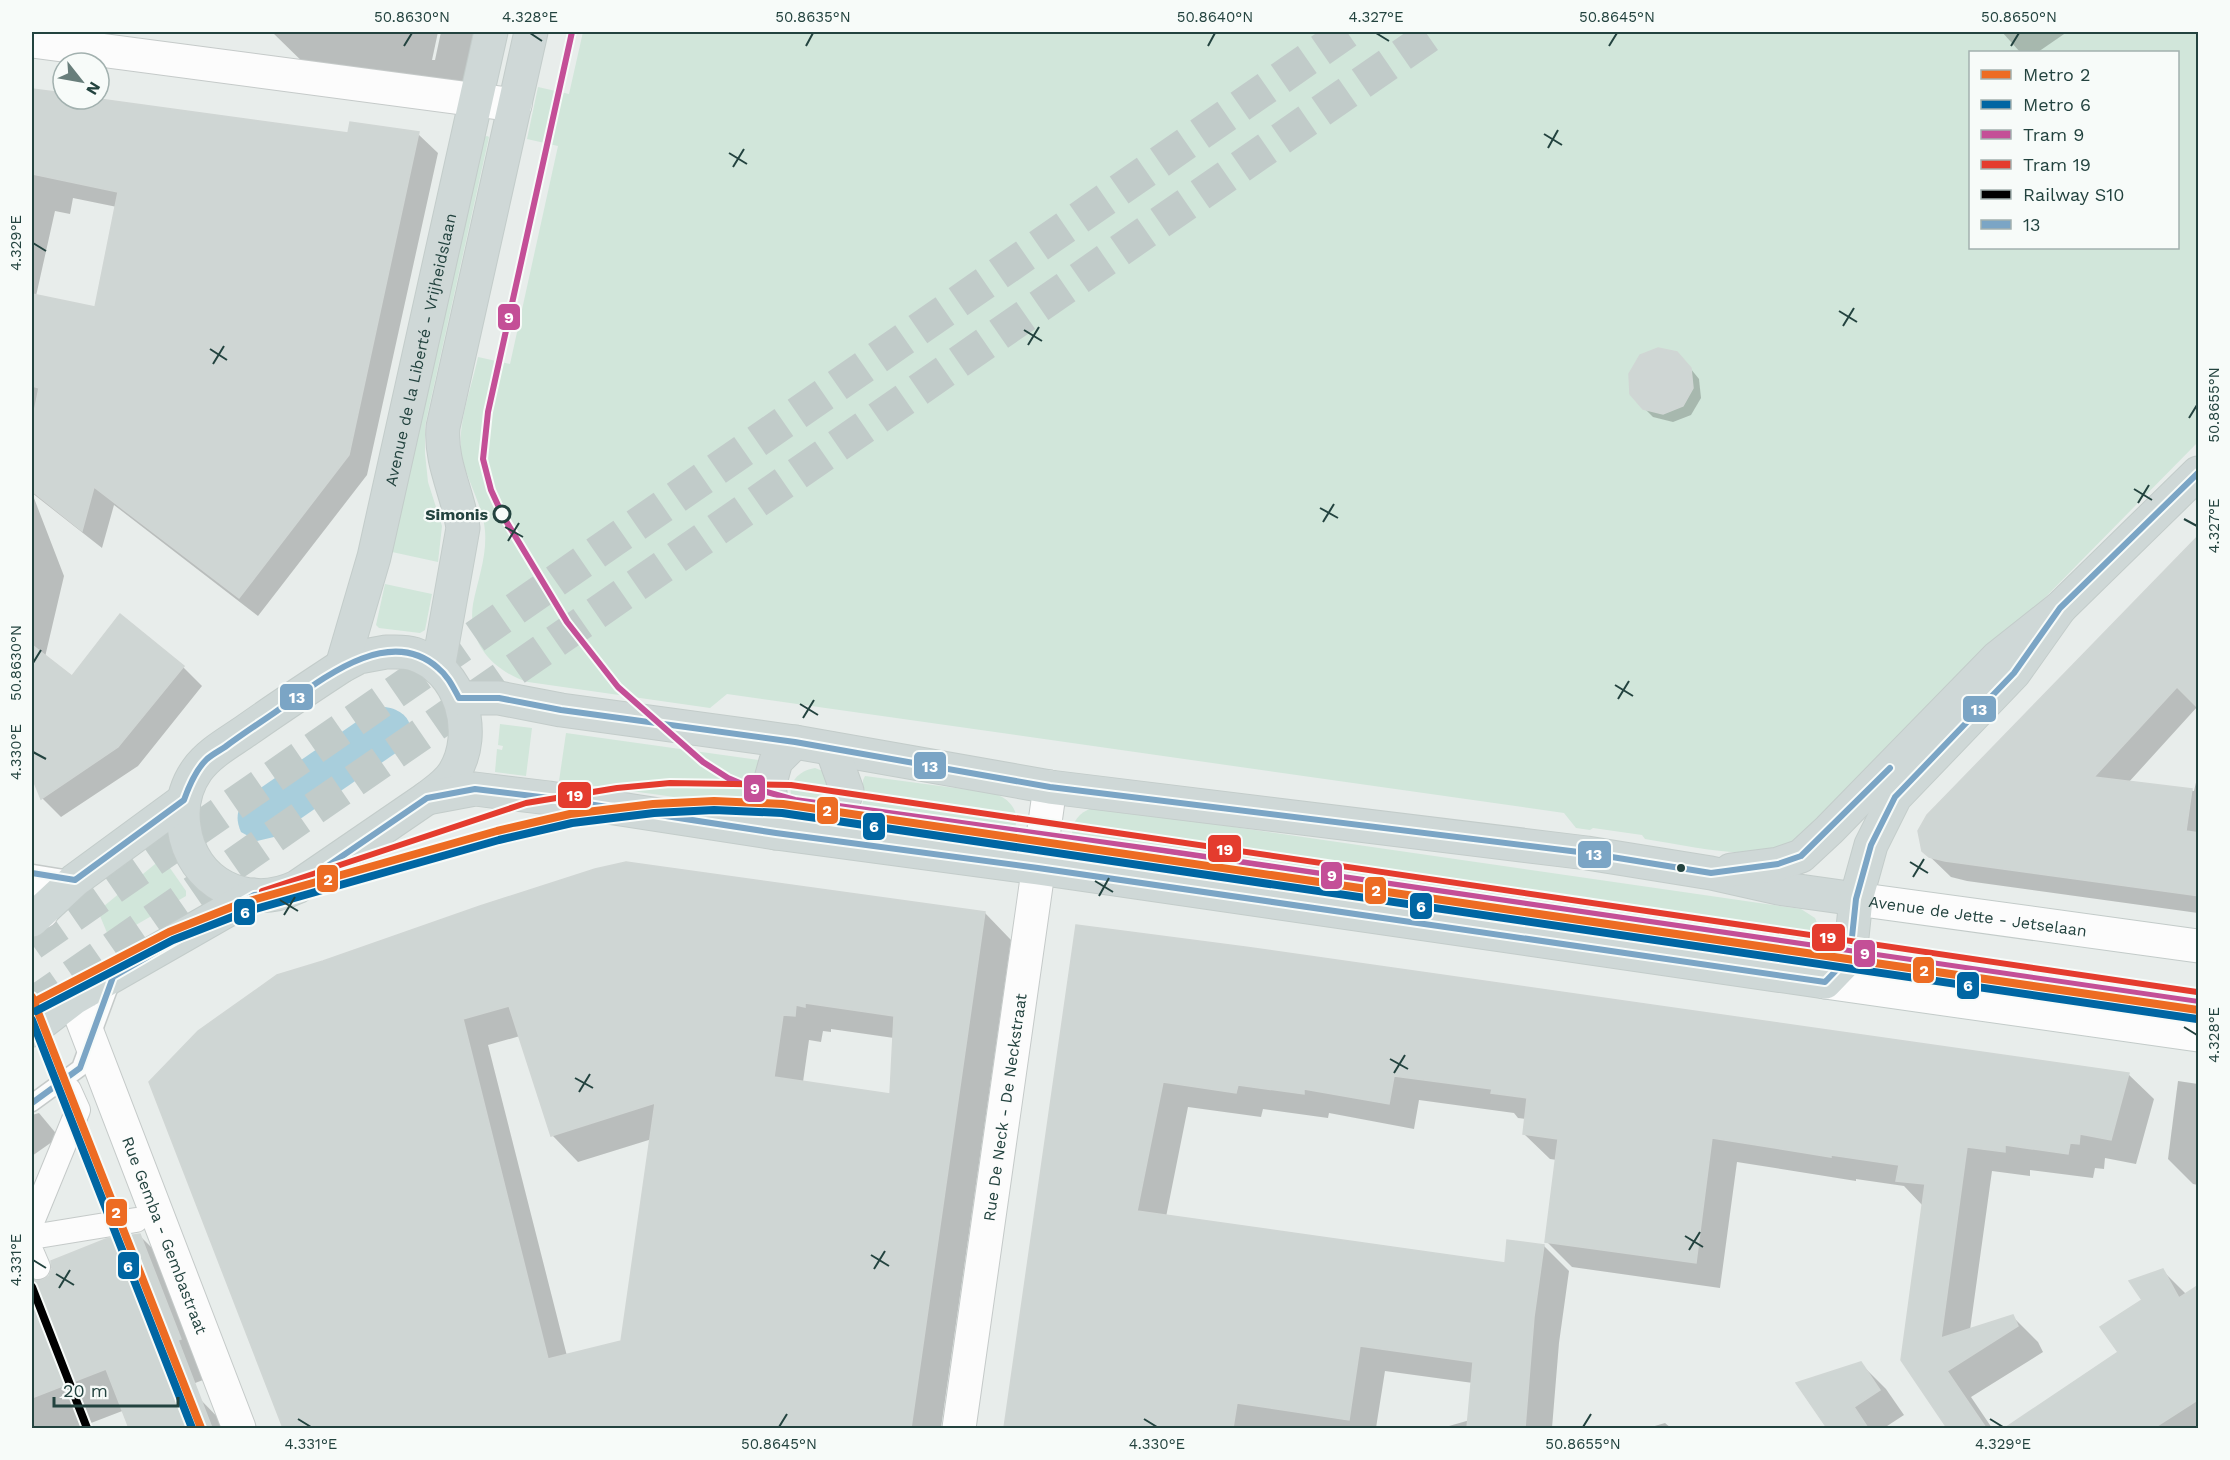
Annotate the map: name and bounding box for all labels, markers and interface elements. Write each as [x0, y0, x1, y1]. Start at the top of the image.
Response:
text: 50.8630°N [374, 8, 450, 26]
text: 4.328°E [502, 8, 558, 26]
text: 50.8635°N [775, 8, 851, 26]
text: 50.8640°N [1177, 8, 1253, 26]
text: 4.327°E [1348, 8, 1404, 26]
text: 50.8645°N [1579, 8, 1655, 26]
text: 50.8650°N [1981, 8, 2057, 26]
north arrow [51, 51, 111, 111]
legend [1969, 51, 2179, 249]
text: Metro 2 [2023, 64, 2090, 85]
text: N [82, 78, 105, 98]
text: Metro 6 [2023, 94, 2091, 115]
text: Tram 9 [2023, 124, 2084, 145]
text: Tram 19 [2023, 154, 2091, 175]
text: Railway S10 [2023, 184, 2124, 205]
street label: Avenue de la Liberté - Vrijheidslaan [381, 211, 460, 488]
text: 13 [2023, 214, 2041, 235]
text: 4.329°E [7, 215, 25, 271]
line badge: 9 [497, 303, 521, 331]
text: 9 [504, 308, 514, 327]
text: 50.8655°N [2205, 367, 2223, 443]
text: 4.327°E [2205, 498, 2223, 554]
place label: Simonis [425, 505, 488, 524]
marker: Simonis [493, 505, 511, 523]
text: 50.8630°N [7, 625, 25, 701]
line badge: 13 [279, 683, 314, 711]
text: 13 [289, 688, 305, 707]
line badge: 13 [1962, 695, 1997, 723]
text: 13 [1971, 700, 1987, 719]
text: 4.330°E [7, 724, 25, 780]
line badge: 13 [913, 751, 947, 780]
text: 13 [922, 757, 938, 776]
line badge: 9 [743, 774, 766, 803]
text: 9 [750, 779, 760, 798]
line badge: 19 [557, 781, 592, 809]
text: 19 [567, 786, 584, 805]
line badge: 2 [816, 796, 839, 825]
text: 2 [822, 801, 832, 820]
line badge: 6 [862, 812, 886, 841]
text: 6 [869, 817, 879, 836]
line badge: 19 [1207, 834, 1242, 863]
text: 19 [1217, 840, 1234, 859]
line badge: 13 [1577, 840, 1612, 869]
text: 13 [1586, 845, 1602, 864]
line badge: 9 [1320, 861, 1343, 890]
unlabelled marker [1675, 862, 1687, 874]
line badge: 2 [316, 864, 339, 893]
text: 9 [1327, 866, 1337, 885]
text: 2 [323, 870, 333, 889]
line badge: 2 [1364, 876, 1387, 905]
text: 2 [1371, 881, 1381, 900]
street label: Avenue de Jette - Jetselaan [1868, 891, 2088, 940]
line badge: 6 [1409, 892, 1433, 920]
text: 6 [1416, 897, 1426, 916]
line badge: 6 [233, 898, 256, 926]
text: 6 [240, 903, 250, 922]
line badge: 19 [1811, 923, 1846, 952]
text: 19 [1820, 928, 1837, 947]
line badge: 9 [1853, 939, 1876, 968]
text: 9 [1860, 944, 1870, 963]
line badge: 2 [1912, 956, 1935, 984]
text: 2 [1919, 961, 1929, 980]
line badge: 6 [1956, 971, 1980, 1000]
text: 6 [1963, 976, 1973, 995]
street label: Rue De Neck - De Neckstraat [979, 992, 1030, 1222]
text: 4.328°E [2205, 1007, 2223, 1063]
street label: Rue Gemba - Gembastraat [118, 1134, 212, 1337]
line badge: 2 [105, 1198, 128, 1227]
text: 2 [111, 1203, 121, 1222]
text: 4.331°E [7, 1234, 25, 1286]
line badge: 6 [117, 1251, 140, 1280]
text: 6 [123, 1257, 133, 1276]
scale bar [54, 1370, 178, 1408]
text: 20 m [63, 1380, 108, 1401]
text: 4.331°E [285, 1435, 337, 1453]
text: 50.8645°N [741, 1435, 817, 1453]
text: 4.330°E [1129, 1435, 1185, 1453]
text: 50.8655°N [1545, 1435, 1621, 1453]
text: 4.329°E [1975, 1435, 2031, 1453]

